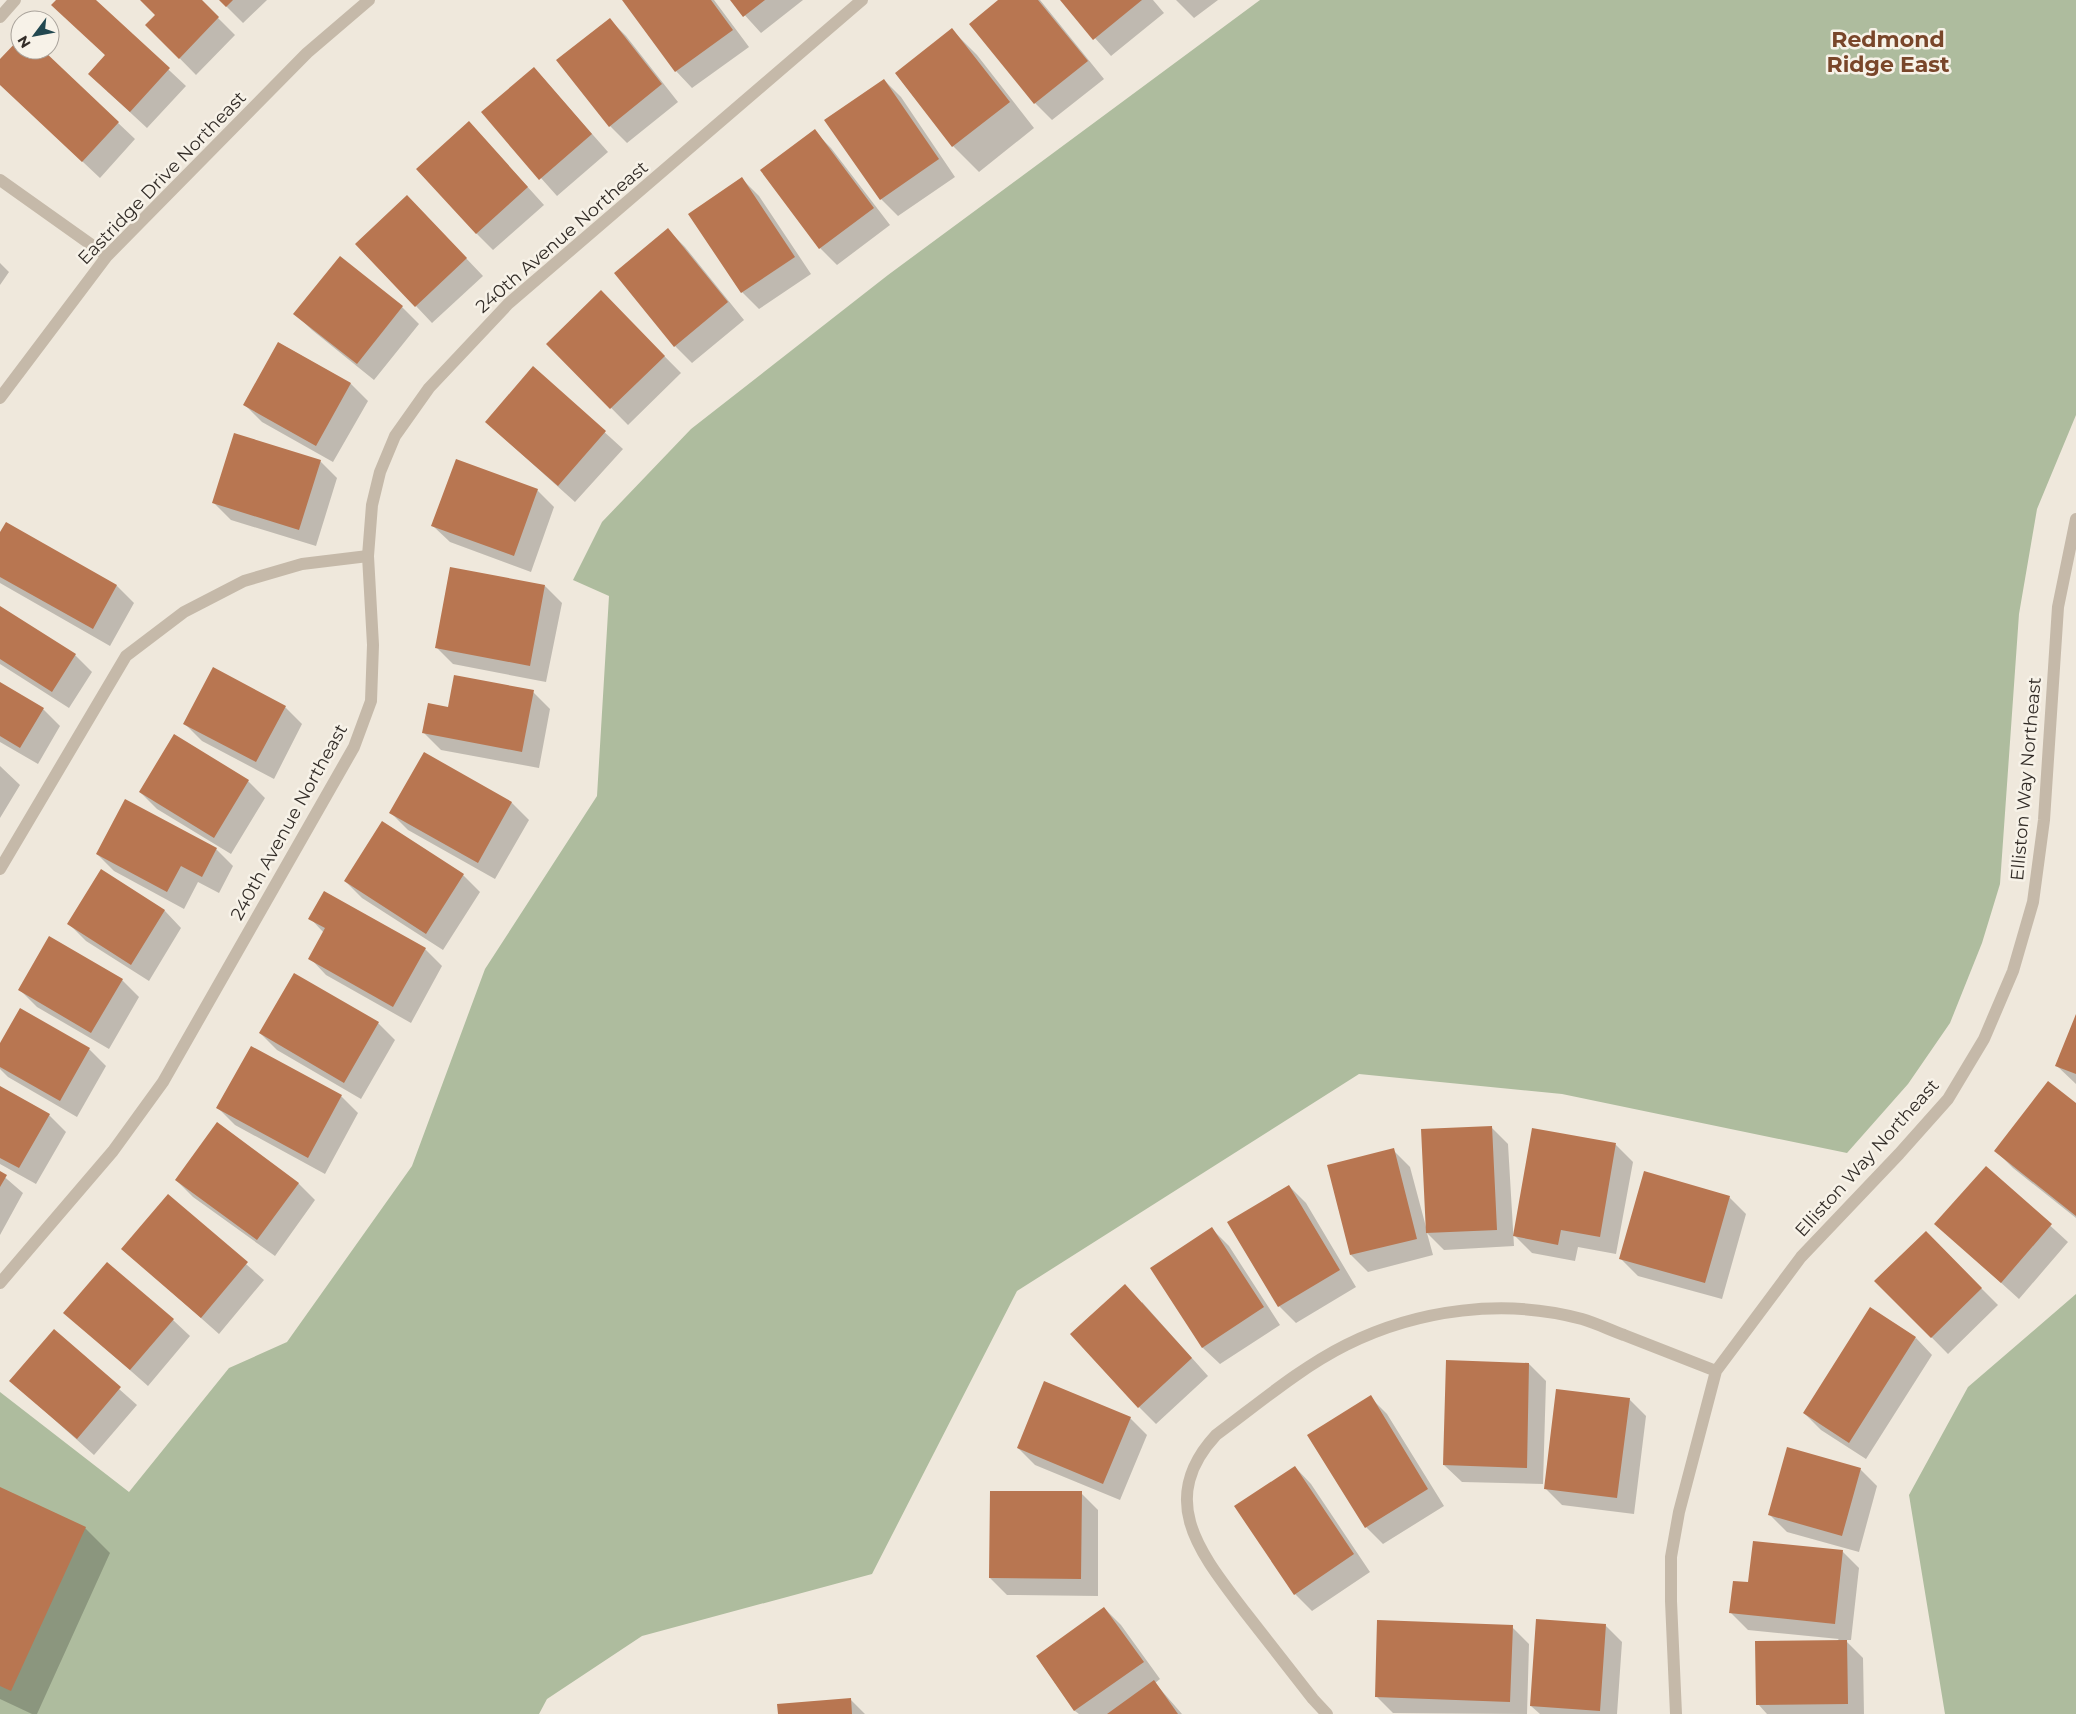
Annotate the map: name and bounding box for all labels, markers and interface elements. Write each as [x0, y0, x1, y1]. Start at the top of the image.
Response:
north arrow [10, 10, 60, 60]
district label: Redmond Ridge East [1826, 26, 1950, 78]
text: N [13, 32, 35, 51]
street label: Eastridge Drive Northeast [73, 87, 251, 269]
street label: 240th Avenue Northeast [471, 156, 653, 318]
street label: Elliston Way Northeast [2006, 676, 2046, 882]
street label: 240th Avenue Northeast [226, 720, 352, 924]
street label: Elliston Way Northeast [1790, 1075, 1944, 1241]

